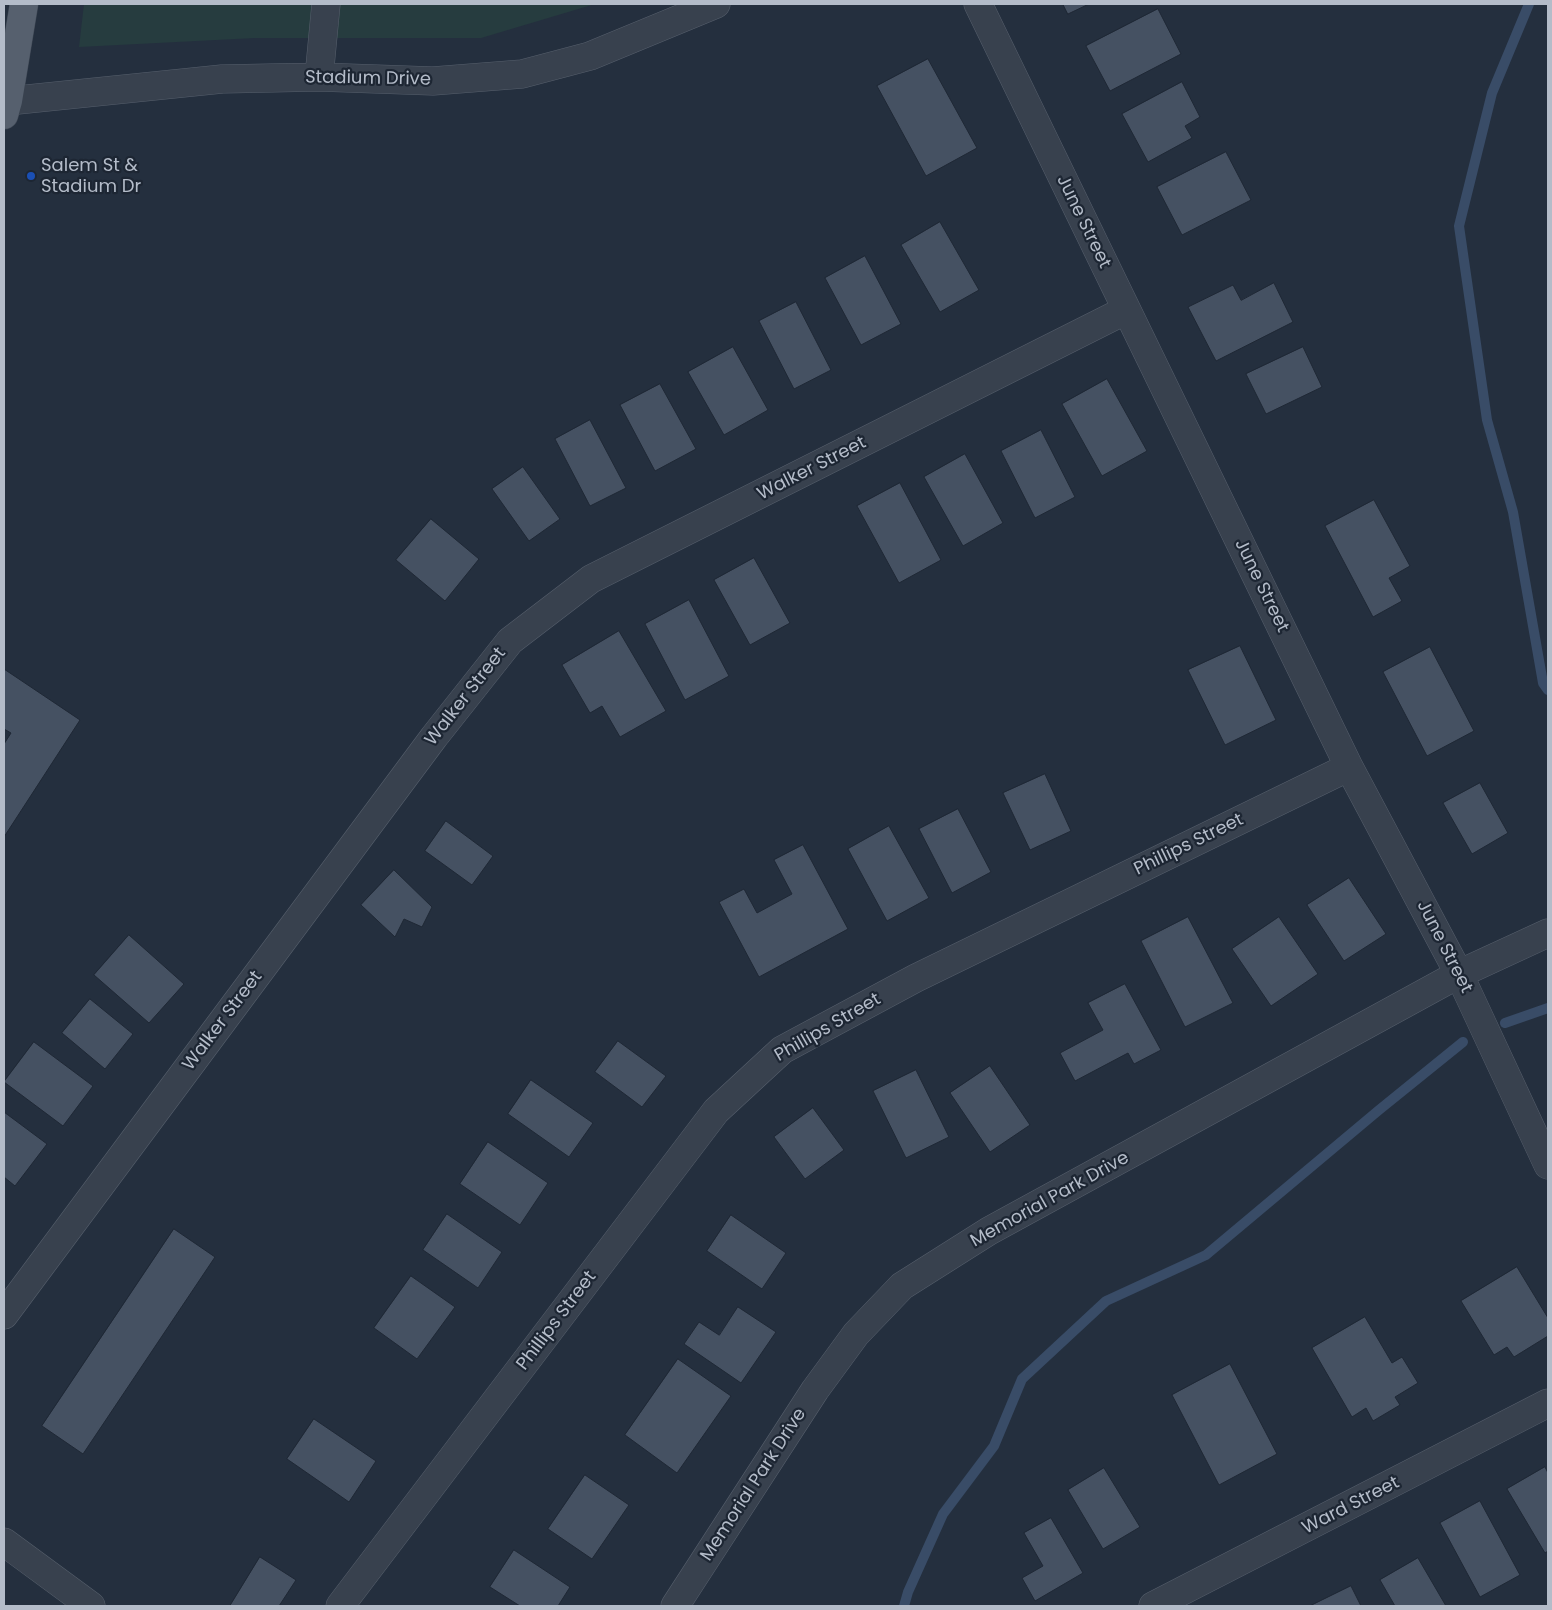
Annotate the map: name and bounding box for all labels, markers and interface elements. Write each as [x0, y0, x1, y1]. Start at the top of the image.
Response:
street label: Stadium Drive [305, 67, 431, 91]
place label: Salem St & Stadium Dr [41, 155, 141, 198]
marker: Salem St & Stadium Dr [25, 170, 37, 182]
street label: June Street [1051, 172, 1115, 272]
street label: Walker Street [754, 432, 870, 506]
street label: June Street [1229, 536, 1293, 636]
street label: Walker Street [421, 644, 511, 750]
street label: Phillips Street [1131, 809, 1247, 881]
street label: June Street [1411, 897, 1477, 997]
street label: Walker Street [179, 967, 267, 1075]
street label: Phillips Street [771, 989, 885, 1067]
street label: Memorial Park Drive [967, 1147, 1133, 1253]
street label: Phillips Street [513, 1267, 601, 1375]
street label: Memorial Park Drive [697, 1405, 811, 1565]
street label: Ward Street [1299, 1472, 1403, 1540]

